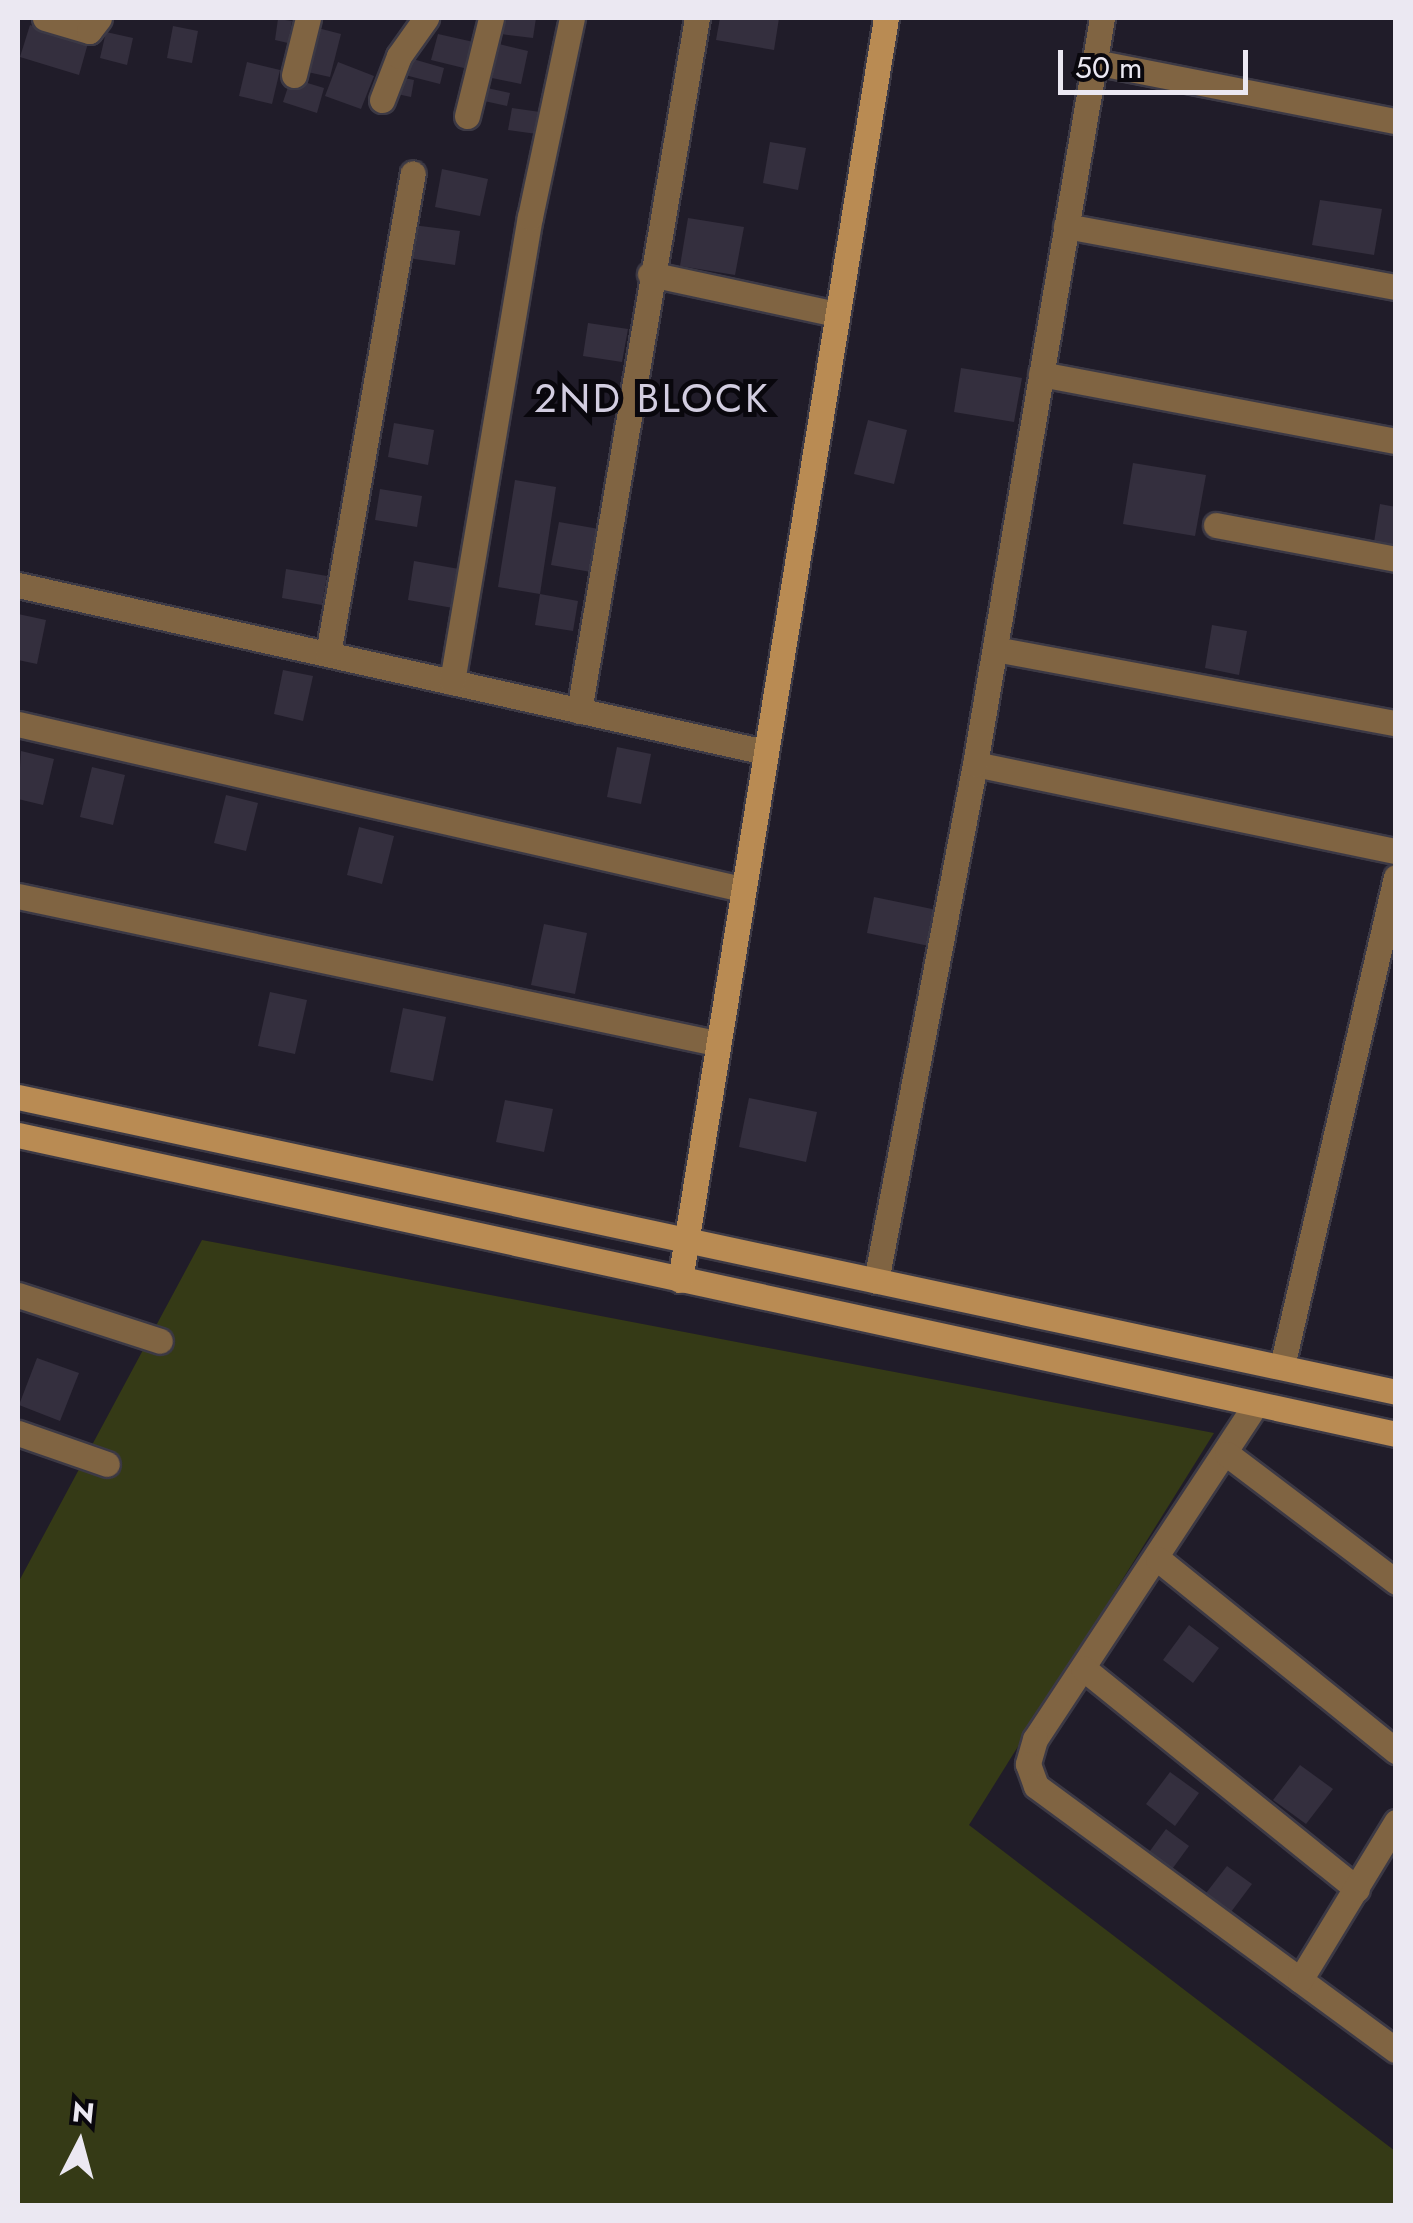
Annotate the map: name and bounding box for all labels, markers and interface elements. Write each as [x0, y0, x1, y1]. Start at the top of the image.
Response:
scale bar [1063, 30, 1253, 92]
text: 50 m [1075, 46, 1142, 89]
district label: 2ND BLOCK [534, 374, 770, 422]
text: N [70, 2091, 96, 2134]
north arrow [30, 2093, 130, 2193]

